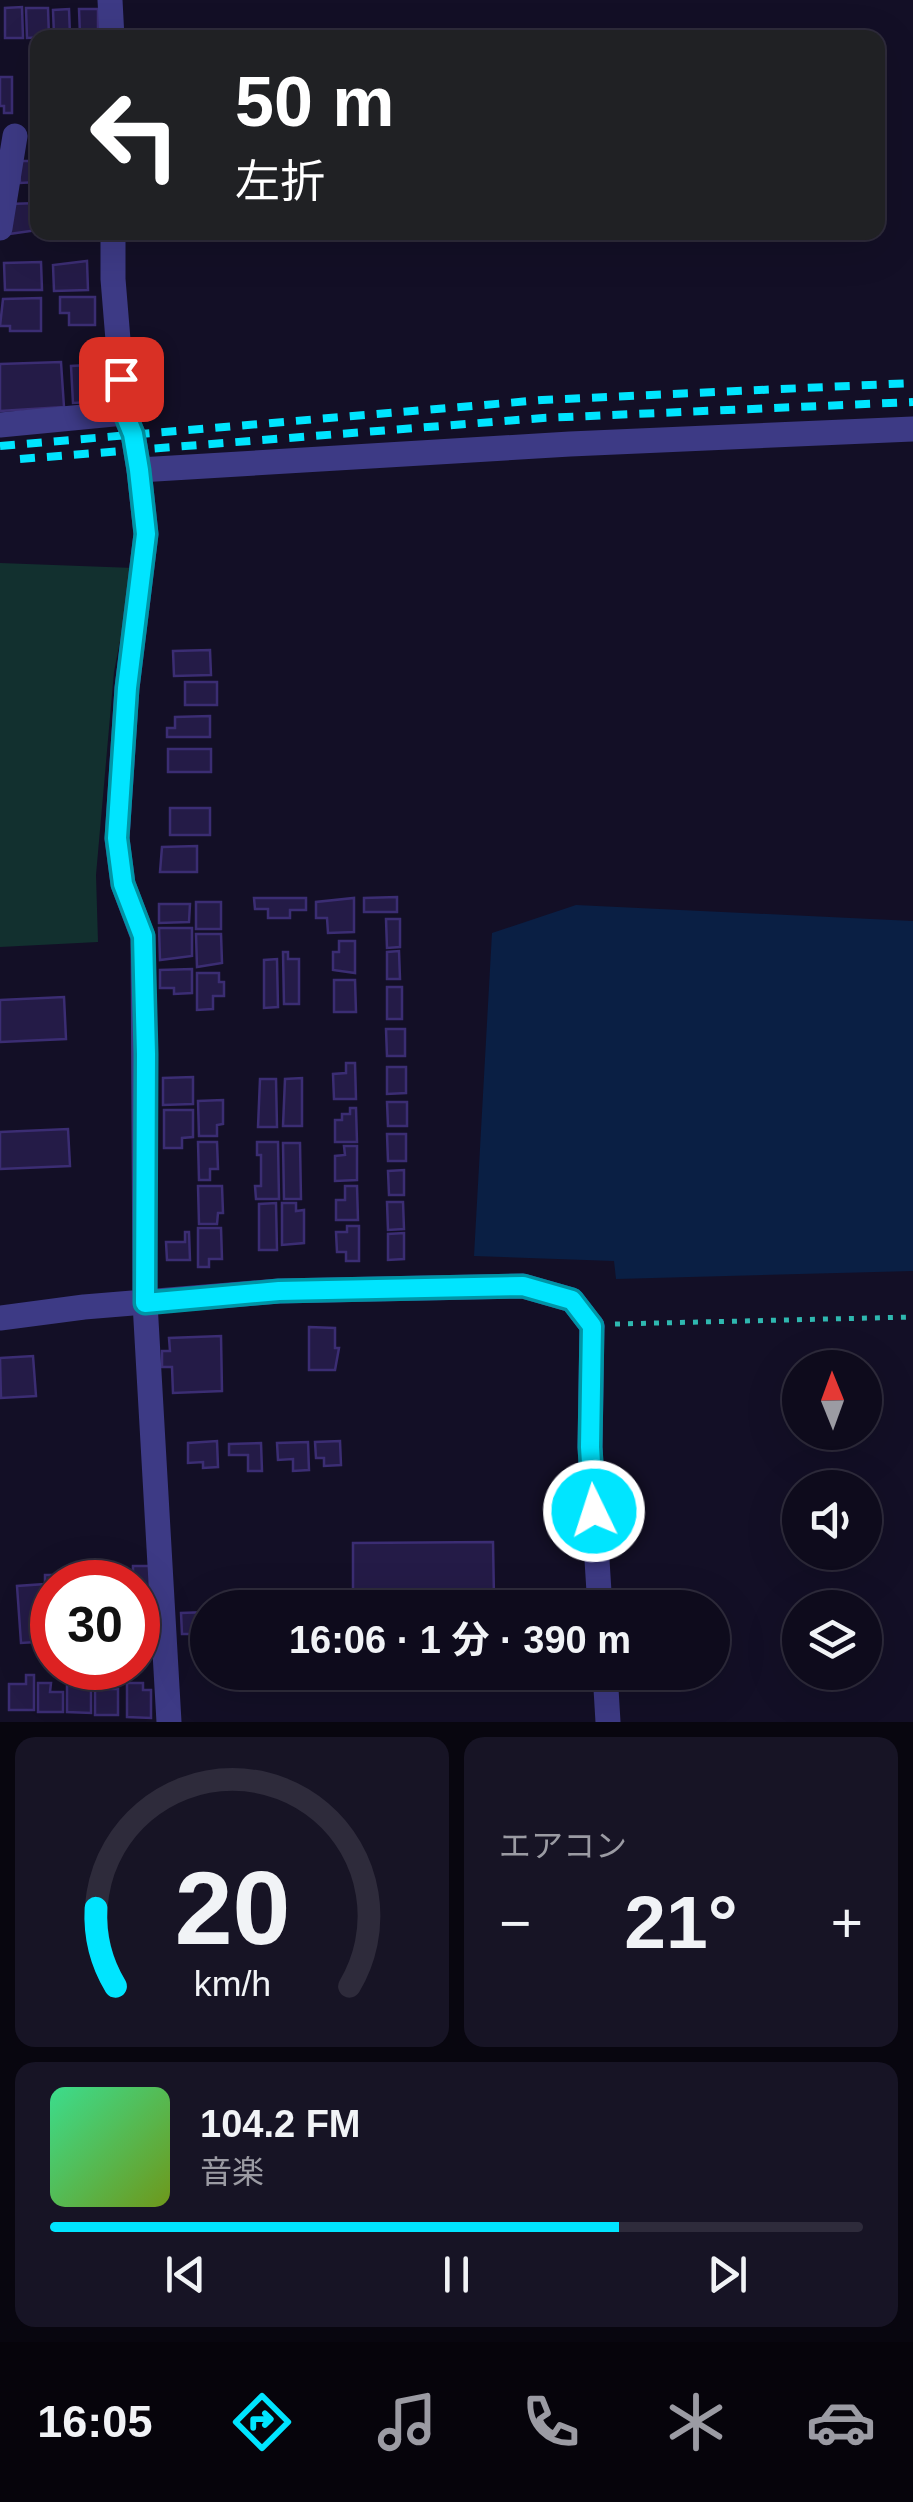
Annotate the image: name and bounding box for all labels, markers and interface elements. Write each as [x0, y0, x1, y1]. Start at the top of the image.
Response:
text: 50 m [235, 63, 395, 141]
icon: left [70, 70, 200, 200]
text: 左折 [235, 156, 325, 207]
pin [79, 337, 164, 422]
icon: arrive [94, 352, 149, 407]
north arrow [782, 1350, 882, 1450]
map controls [782, 1350, 882, 1690]
position arrow [542, 1459, 646, 1563]
button: sound [782, 1470, 882, 1570]
speed limit sign: 30 [30, 1560, 160, 1690]
button: layers [782, 1590, 882, 1690]
text: 16:06 · 1 分 · 390 m [289, 1619, 631, 1661]
text: エアコン [499, 1828, 627, 1864]
text: 20 [174, 1850, 290, 1966]
text: 21° [624, 1880, 738, 1964]
text: − [499, 1892, 531, 1954]
text: + [831, 1892, 863, 1954]
text: km/h [193, 1964, 271, 2004]
text: 104.2 FM [200, 2103, 361, 2145]
text: 音楽 [200, 2154, 264, 2190]
icon: previous [158, 2247, 213, 2302]
icon: pause [429, 2247, 484, 2302]
icon: next [700, 2247, 755, 2302]
icon: directions [227, 2387, 297, 2457]
icon: music [372, 2387, 442, 2457]
icon: phone [516, 2387, 586, 2457]
icon: climate [661, 2387, 731, 2457]
icon: car [806, 2387, 876, 2457]
text: 16:05 [37, 2396, 152, 2447]

